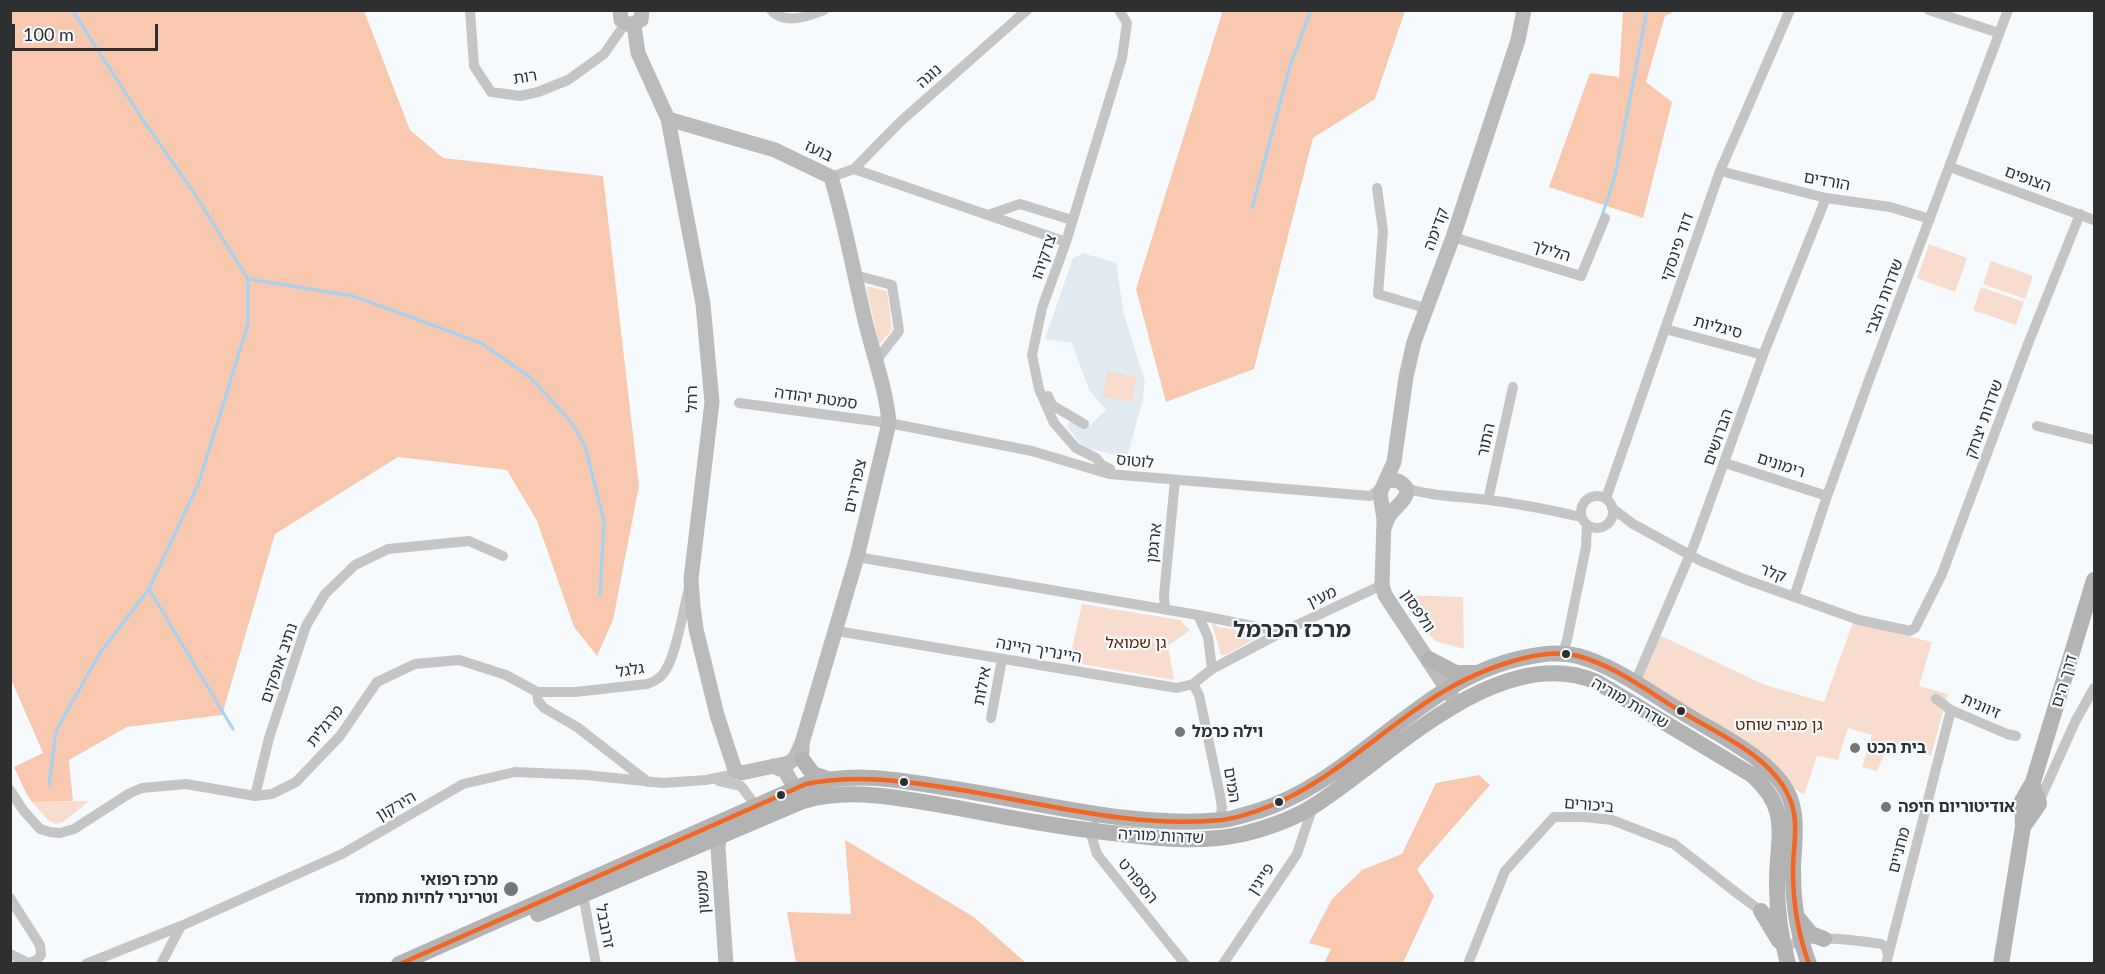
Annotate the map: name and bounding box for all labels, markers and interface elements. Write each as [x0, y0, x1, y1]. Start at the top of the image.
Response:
scale bar [15, 12, 160, 50]
text: 100 m [23, 23, 74, 45]
street label: נוגה [913, 60, 945, 92]
street label: רות [512, 66, 538, 88]
street label: בועז [802, 136, 836, 166]
street label: הצופים [2002, 162, 2054, 196]
street label: הורדים [1802, 167, 1852, 195]
street label: קדימה [1419, 205, 1453, 253]
street label: דוד פינסקי [1656, 210, 1698, 284]
street label: צדקיהו [1027, 232, 1061, 282]
street label: הלילך [1529, 236, 1573, 266]
street label: שדרות הצבי [1861, 256, 1907, 338]
street label: סיגליות [1692, 311, 1744, 343]
street label: שדרות יצחק [1961, 377, 2007, 461]
street label: סמטת יהודה [773, 383, 859, 413]
street label: רחל [682, 385, 702, 413]
street label: הברושים [1699, 406, 1737, 468]
street label: התור [1473, 421, 1499, 459]
street label: רימונים [1755, 448, 1807, 482]
street label: לוטוס [1115, 449, 1155, 473]
street label: צפרירים [840, 457, 870, 515]
street label: ארגמן [1142, 522, 1166, 564]
street label: קלר [1757, 559, 1789, 587]
street label: מעין [1304, 582, 1340, 612]
street label: וולפסון [1397, 586, 1439, 636]
district label: מרכז הכרמל [1233, 617, 1351, 643]
street label: נתיב אופקים [256, 621, 302, 705]
street label: היינריך היינה [994, 633, 1084, 667]
park label: גן שמואל [1106, 633, 1166, 653]
unlabelled marker [1560, 648, 1572, 660]
street label: דרך הים [2047, 652, 2081, 710]
street label: גלגל [615, 658, 645, 682]
street label: אילות [969, 665, 995, 707]
street label: שדרות מוריה [1588, 673, 1672, 733]
street label: זיוונית [1958, 689, 2004, 723]
street label: מרגלית [302, 701, 348, 751]
unlabelled marker [1675, 705, 1687, 717]
park label: גן מניה שוחט [1735, 715, 1823, 735]
place label: וילה כרמל [1192, 722, 1263, 742]
marker: וילה כרמל [1173, 725, 1187, 739]
place label: בית הכט [1867, 738, 1926, 758]
marker: בית הכט [1848, 741, 1862, 755]
street label: המים [1220, 766, 1244, 804]
unlabelled marker [898, 776, 910, 788]
street label: הירקון [373, 787, 419, 825]
unlabelled marker [775, 789, 787, 801]
street label: ביכורים [1563, 793, 1615, 817]
unlabelled marker [1273, 796, 1285, 808]
place label: אודיטוריום חיפה [1898, 797, 2015, 817]
marker: אודיטוריום חיפה [1879, 800, 1893, 814]
street label: שדרות מוריה [1118, 824, 1204, 848]
street label: מחניים [1884, 825, 1914, 875]
street label: הספורט [1114, 855, 1162, 907]
street label: פייגין [1243, 859, 1279, 899]
street label: שמשון [692, 869, 714, 915]
place label: מרכז רפואי וטרינרי לחיות מחמד [355, 870, 498, 908]
marker: מרכז רפואי וטרינרי לחיות מחמד [502, 880, 520, 898]
street label: זרובבל [591, 902, 619, 950]

